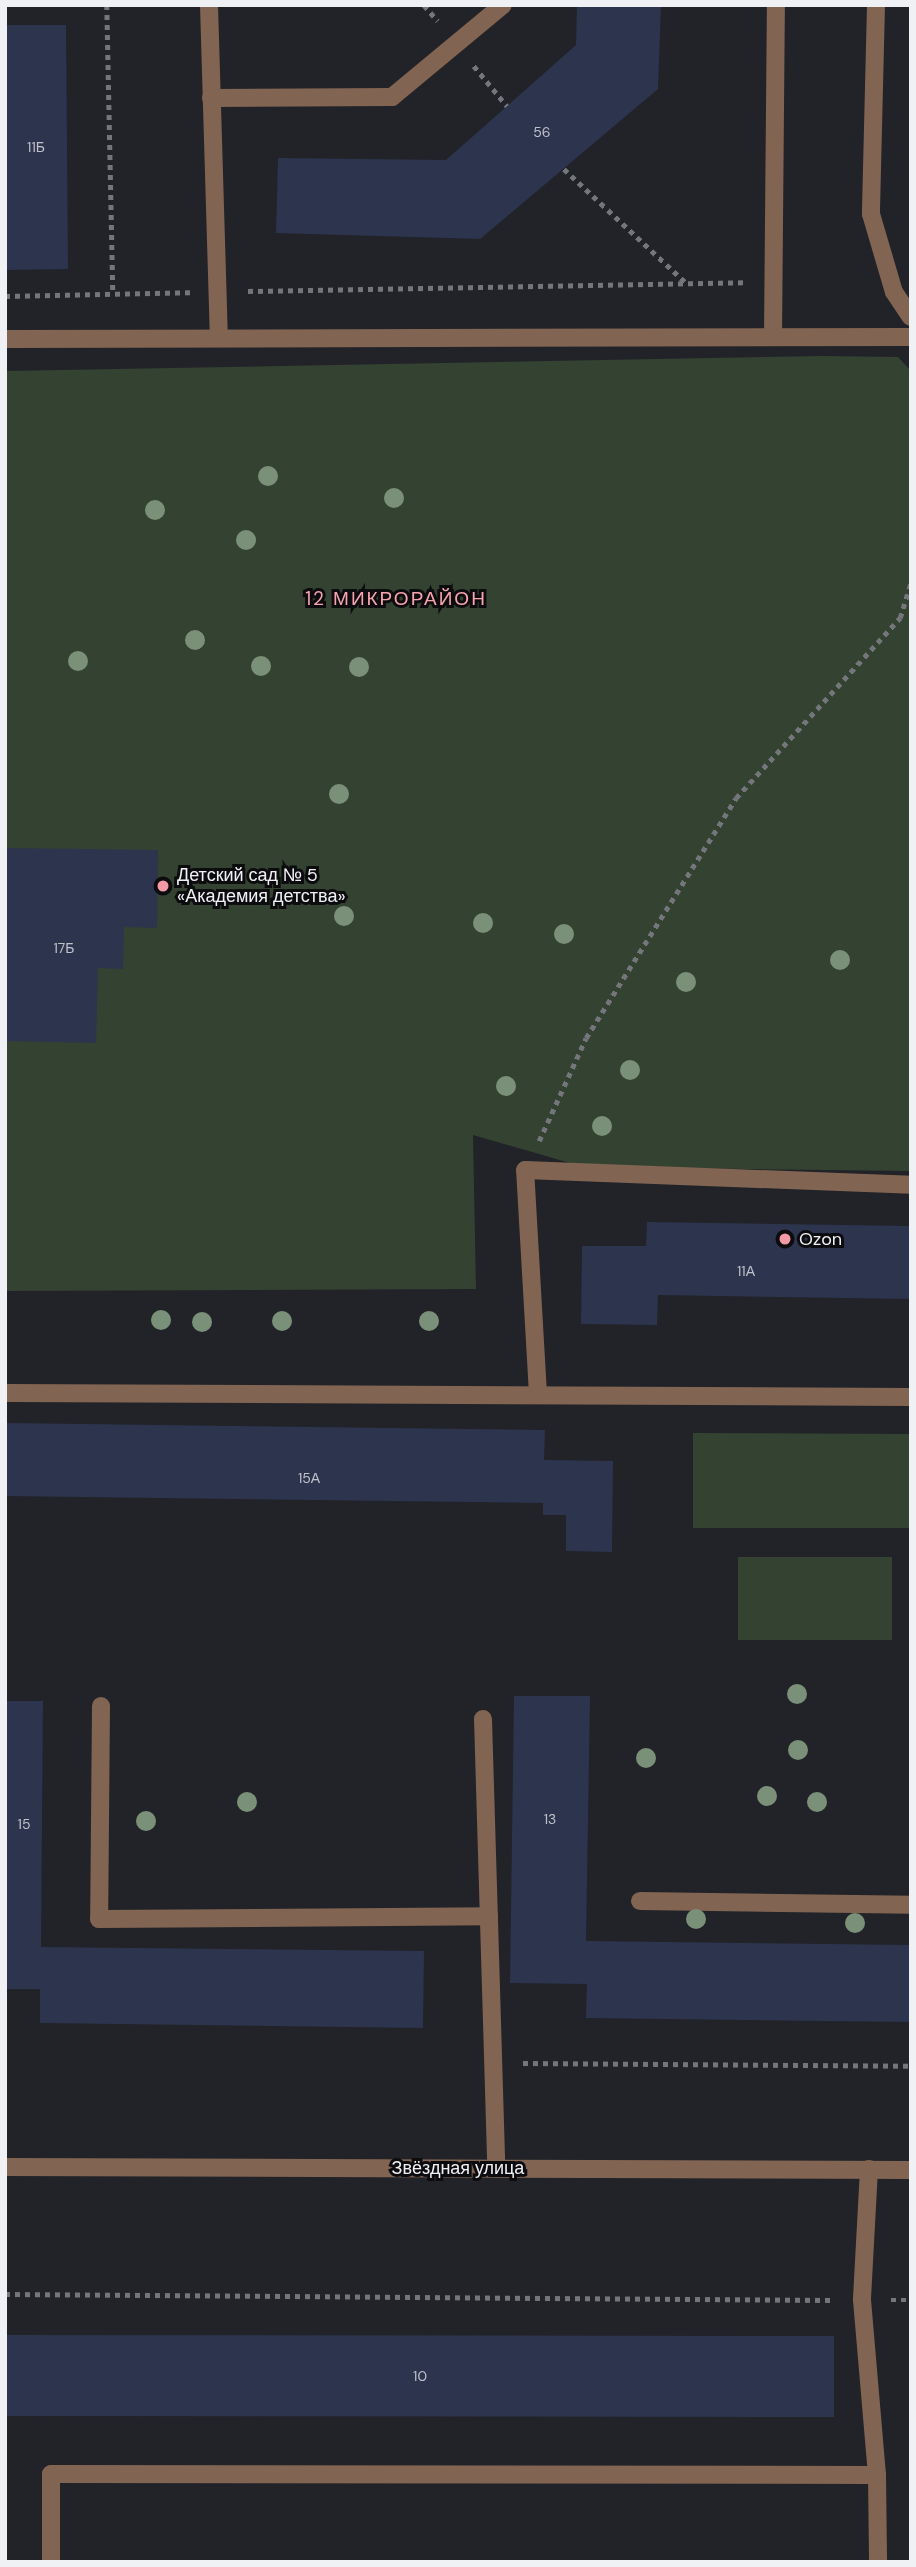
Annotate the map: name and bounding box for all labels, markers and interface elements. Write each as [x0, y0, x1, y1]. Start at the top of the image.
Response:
house number: 56 [533, 124, 551, 140]
house number: 11Б [27, 139, 45, 155]
district label: 12 МИКРОРАЙОН [307, 588, 485, 610]
place label: Детский сад № 5 «Академия детства» [177, 865, 346, 908]
marker: Детский сад № 5 «Академия детства» [155, 878, 171, 894]
house number: 17Б [53, 940, 75, 956]
place label: Ozon [799, 1228, 842, 1250]
marker: Ozon [777, 1231, 793, 1247]
house number: 11А [737, 1263, 755, 1279]
house number: 15А [298, 1470, 320, 1486]
house number: 13 [544, 1811, 556, 1827]
house number: 15 [18, 1816, 30, 1832]
street label: Звёздная улица [392, 2157, 524, 2179]
house number: 10 [413, 2368, 427, 2384]

